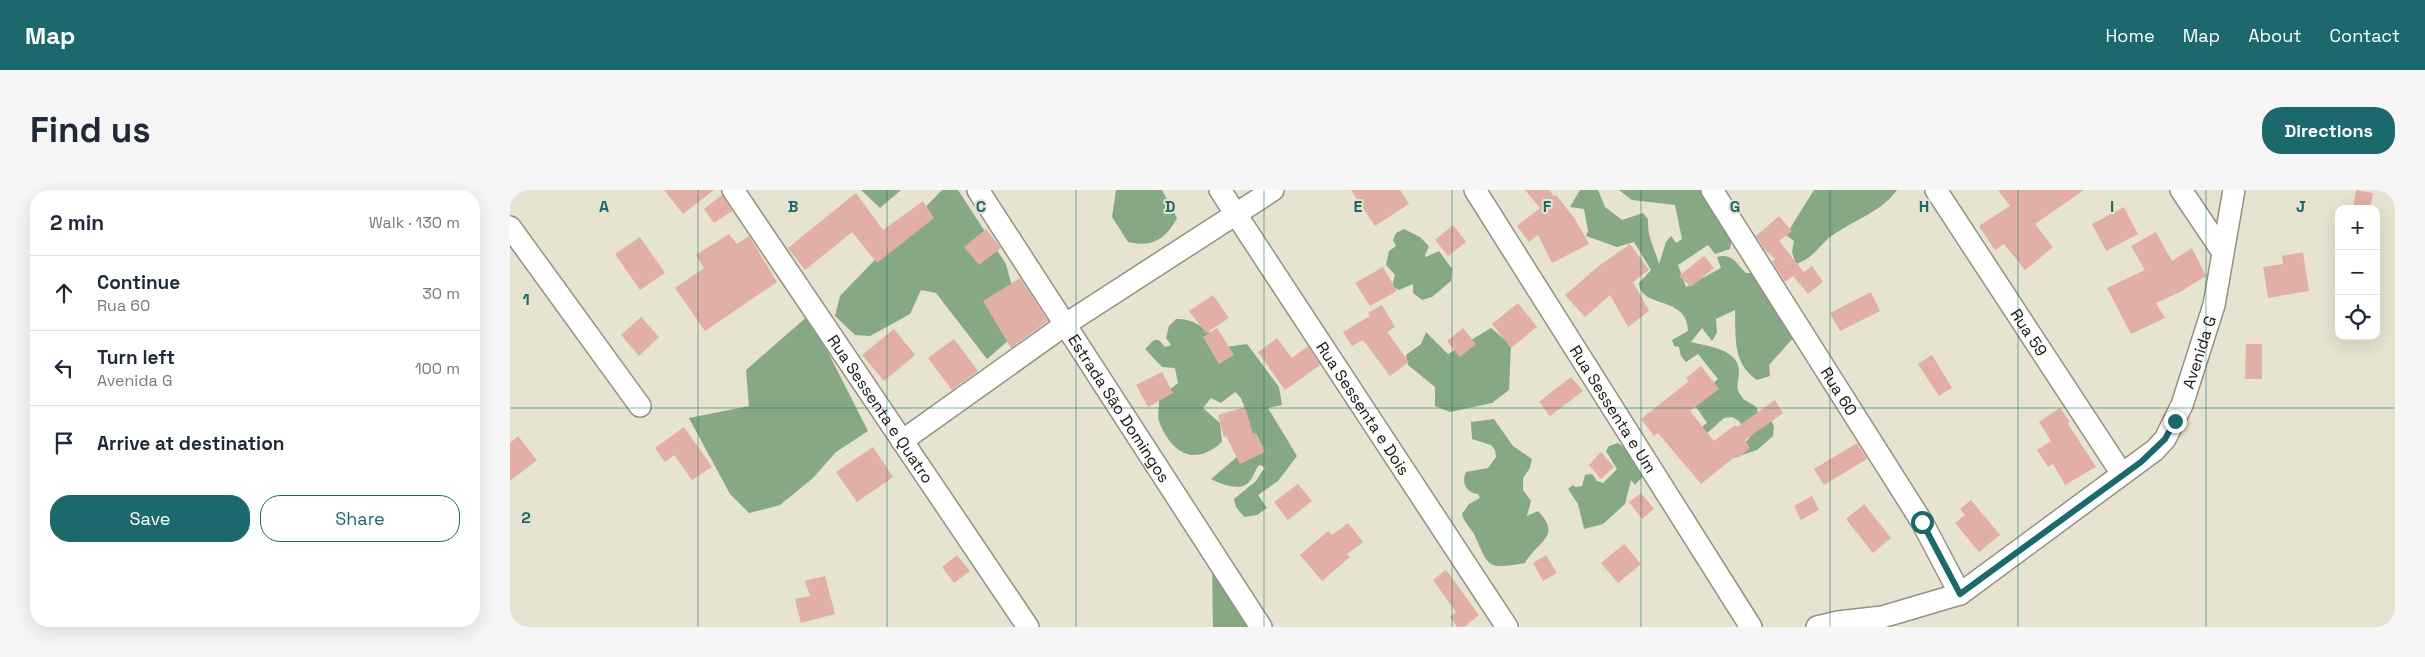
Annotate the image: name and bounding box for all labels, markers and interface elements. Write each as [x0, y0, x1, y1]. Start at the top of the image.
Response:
text: Map [25, 20, 75, 51]
text: Home [2106, 24, 2155, 47]
text: Map [2183, 24, 2220, 47]
text: About [2248, 24, 2302, 47]
text: Contact [2330, 24, 2400, 47]
button: Directions [2262, 107, 2395, 154]
text: Find us [30, 108, 151, 152]
text: A [599, 196, 609, 217]
text: B [788, 196, 798, 217]
text: C [976, 196, 986, 217]
text: D [1165, 196, 1175, 217]
text: E [1354, 196, 1363, 217]
text: F [1543, 196, 1552, 217]
text: G [1730, 196, 1740, 217]
text: H [1919, 196, 1929, 217]
text: I [2110, 196, 2114, 217]
text: J [2296, 196, 2306, 217]
map controls [2335, 205, 2380, 340]
button: + [2335, 205, 2380, 250]
text: 2 min [50, 209, 104, 236]
text: Walk · 130 m [369, 212, 460, 233]
button: − [2335, 250, 2380, 295]
text: Continue [97, 270, 180, 295]
icon: ahead [50, 279, 78, 307]
text: 30 m [422, 283, 460, 304]
text: 1 [522, 289, 530, 310]
text: Rua 60 [97, 295, 150, 316]
button: locate [2335, 295, 2380, 340]
street label: Rua 59 [2006, 304, 2052, 360]
street label: Avenida G [2177, 313, 2220, 391]
street label: Rua Sessenta e Quatro [823, 330, 938, 487]
street label: Estrada São Domingos [1064, 330, 1175, 486]
street label: Rua Sessenta e Dois [1312, 337, 1415, 479]
street label: Rua Sessenta e Um [1565, 341, 1661, 477]
text: Turn left [97, 345, 175, 370]
icon: left [50, 354, 78, 382]
text: 100 m [415, 358, 460, 379]
street label: Rua 60 [1816, 363, 1862, 419]
text: Avenida G [97, 370, 172, 391]
route end [2164, 410, 2187, 433]
icon: arrive [50, 429, 78, 457]
text: Arrive at destination [97, 431, 285, 456]
button: Save [50, 495, 250, 542]
button: Share [260, 495, 460, 542]
text: 2 [521, 507, 531, 528]
route start [1911, 511, 1934, 534]

